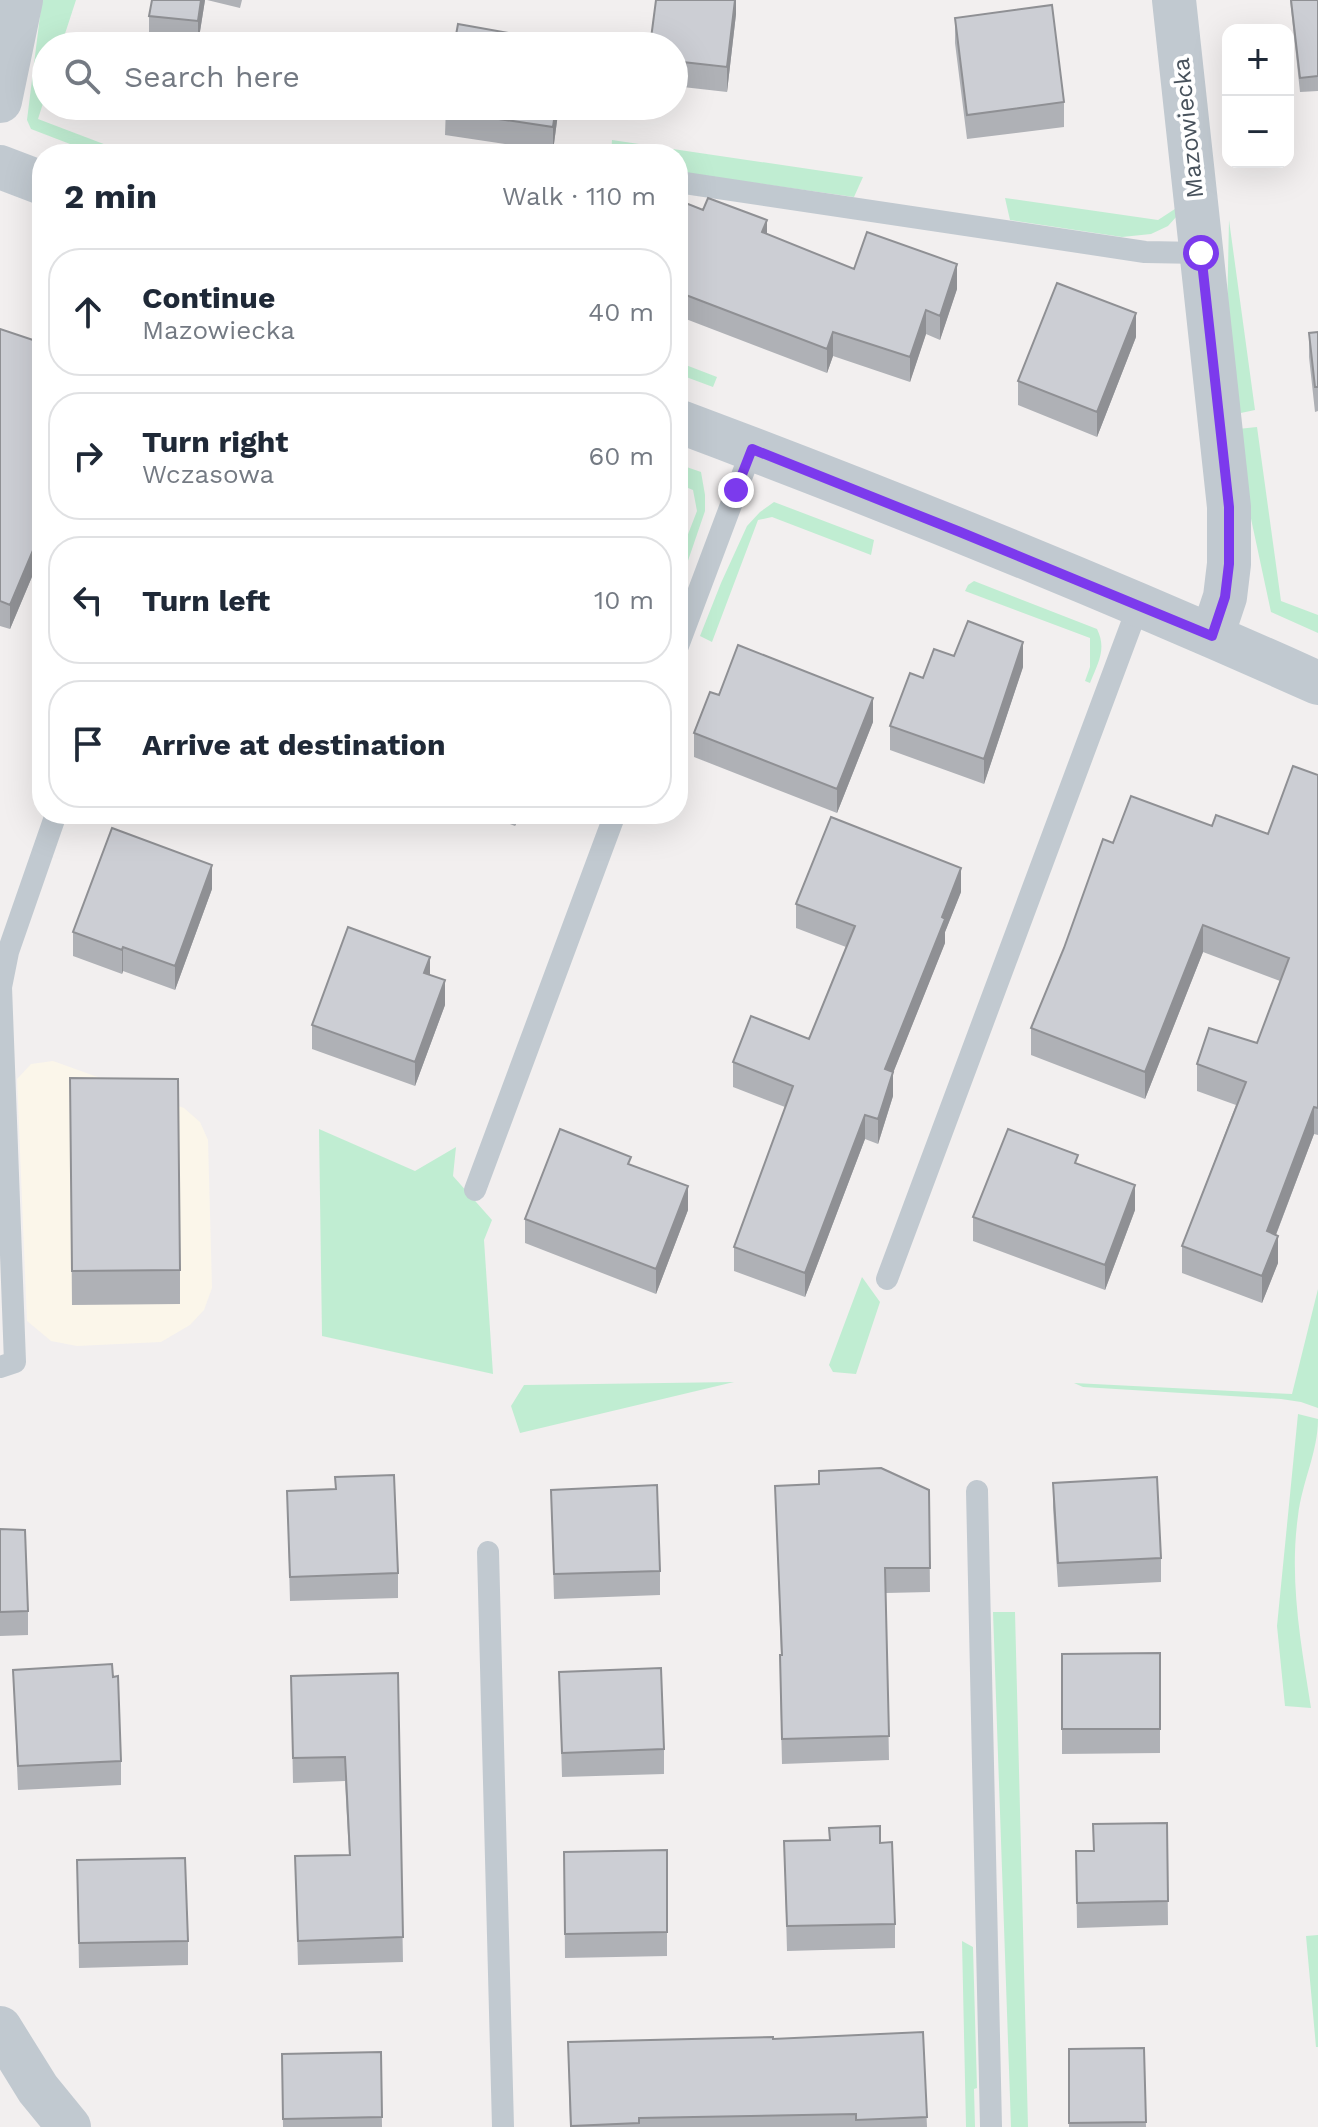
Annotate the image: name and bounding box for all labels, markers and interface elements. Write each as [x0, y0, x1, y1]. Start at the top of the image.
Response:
map controls [1222, 24, 1294, 168]
button: + [1222, 24, 1294, 96]
search box [32, 32, 688, 120]
icon: search [60, 54, 104, 98]
street label: Mazowiecka [1167, 56, 1209, 200]
text: Search here [124, 59, 300, 94]
button: − [1222, 96, 1294, 168]
text: 2 min [64, 176, 157, 216]
text: Walk · 110 m [502, 181, 656, 211]
route start [1183, 235, 1219, 271]
text: Continue [142, 280, 275, 315]
icon: ahead [66, 290, 110, 334]
text: 40 m [588, 297, 654, 327]
text: Mazowiecka [142, 315, 295, 345]
text: Turn right [142, 424, 288, 459]
icon: right [66, 434, 110, 478]
text: 60 m [588, 441, 654, 471]
text: Wczasowa [142, 459, 274, 489]
route end [718, 472, 754, 508]
icon: left [66, 578, 110, 622]
text: Turn left [142, 583, 270, 618]
text: 10 m [594, 585, 654, 615]
icon: arrive [66, 722, 110, 766]
text: Arrive at destination [142, 727, 446, 762]

